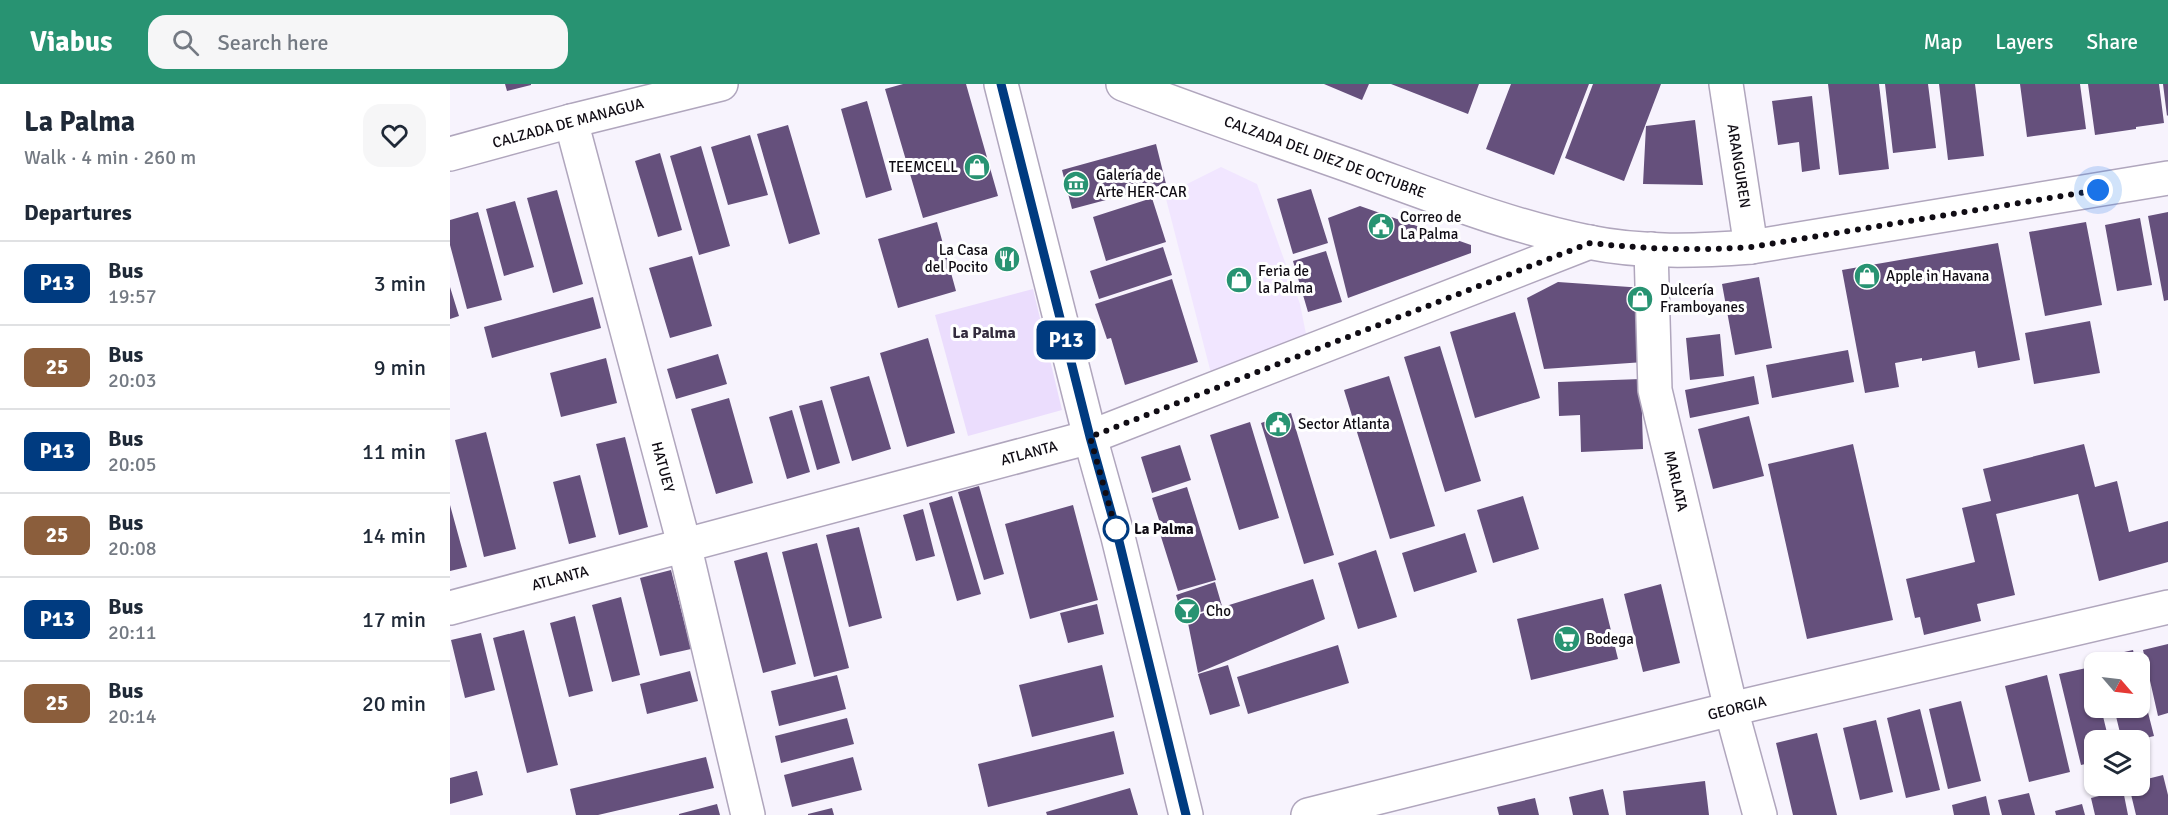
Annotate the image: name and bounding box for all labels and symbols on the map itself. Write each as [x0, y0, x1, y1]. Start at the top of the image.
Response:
street label: CALZADA DE MANAGUA [490, 94, 646, 152]
street label: CALZADA DEL DIEZ DE OCTUBRE [1222, 112, 1428, 202]
street label: ARANGUREN [1723, 123, 1755, 209]
shop icon: TEEMCELL [962, 152, 992, 182]
place label: TEEMCELL [889, 158, 958, 176]
place label: Galería de Arte HER-CAR [1096, 166, 1187, 201]
museum icon: Galería de Arte HER-CAR [1061, 169, 1091, 199]
your location [2083, 175, 2113, 205]
place label: Correo de La Palma [1400, 208, 1462, 243]
public building icon: Correo de La Palma [1366, 211, 1396, 241]
place label: La Casa del Pocito [925, 241, 988, 276]
restaurant icon: La Casa del Pocito [992, 244, 1022, 274]
shop icon: Apple in Havana [1852, 261, 1882, 291]
place label: Feria de la Palma [1258, 262, 1313, 297]
shop icon: Feria de la Palma [1224, 265, 1254, 295]
place label: Apple in Havana [1886, 267, 1989, 285]
place label: Dulcería Framboyanes [1660, 281, 1745, 316]
shop icon: Dulcería Framboyanes [1625, 284, 1655, 314]
line badge: P13 [1032, 320, 1100, 360]
district label: La Palma [952, 323, 1016, 343]
public building icon: Sector Atlanta [1263, 409, 1293, 439]
place label: Sector Atlanta [1298, 415, 1390, 433]
street label: ATLANTA [999, 437, 1059, 469]
street label: HATUEY [648, 440, 679, 495]
street label: MARLATA [1660, 449, 1692, 513]
marker: La Palma [1103, 516, 1129, 542]
place label: La Palma [1134, 520, 1194, 538]
street label: ATLANTA [530, 562, 590, 594]
bar icon: Cho [1172, 596, 1202, 626]
place label: Cho [1206, 602, 1231, 620]
supermarket icon: Bodega [1552, 624, 1582, 654]
place label: Bodega [1586, 630, 1634, 648]
north arrow [2084, 652, 2150, 718]
street label: GEORGIA [1706, 692, 1768, 724]

